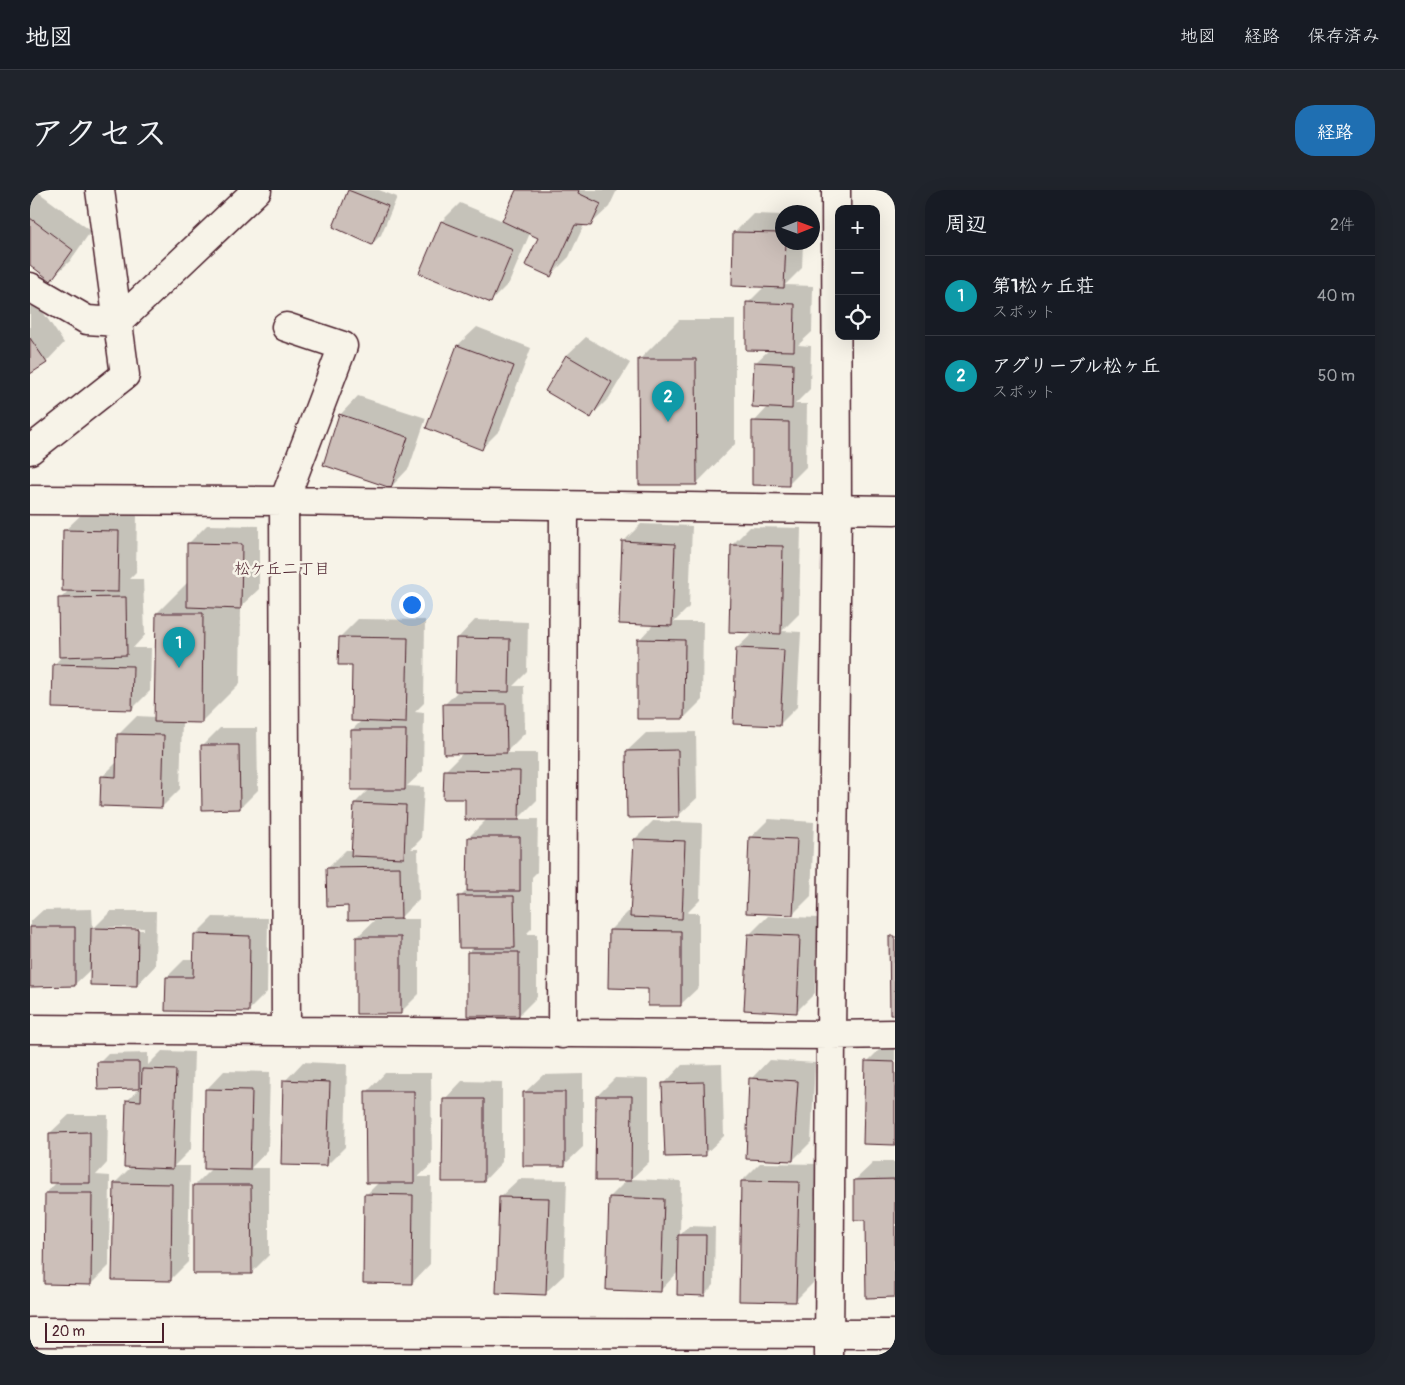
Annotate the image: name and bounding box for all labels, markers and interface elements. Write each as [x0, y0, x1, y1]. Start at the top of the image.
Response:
text: 地図 [25, 23, 73, 52]
text: 地図 [1180, 25, 1216, 48]
text: 経路 [1244, 25, 1280, 48]
text: 保存済み [1308, 25, 1380, 48]
button: 経路 [1295, 105, 1375, 156]
text: アクセス [30, 112, 168, 156]
north arrow [775, 205, 820, 250]
map controls [835, 205, 880, 340]
button: + [835, 205, 880, 250]
text: 周辺 [945, 211, 987, 238]
text: 2件 [1330, 215, 1355, 235]
button: − [835, 250, 880, 295]
text: 第1松ヶ丘荘 [992, 274, 1094, 298]
text: 1 [958, 286, 964, 306]
text: 40 m [1317, 286, 1355, 306]
button: locate [835, 295, 880, 340]
text: スポット [992, 302, 1056, 322]
text: アグリーブル松ヶ丘 [992, 354, 1160, 378]
text: 2 [957, 366, 965, 386]
text: 50 m [1318, 366, 1355, 386]
pin: 2 [652, 381, 684, 422]
text: スポット [992, 382, 1056, 402]
district label: 松ケ丘二丁目 [234, 559, 330, 579]
your location [399, 592, 425, 618]
pin: 1 [163, 627, 195, 668]
scale bar [45, 1320, 164, 1343]
text: 20 m [52, 1323, 85, 1340]

